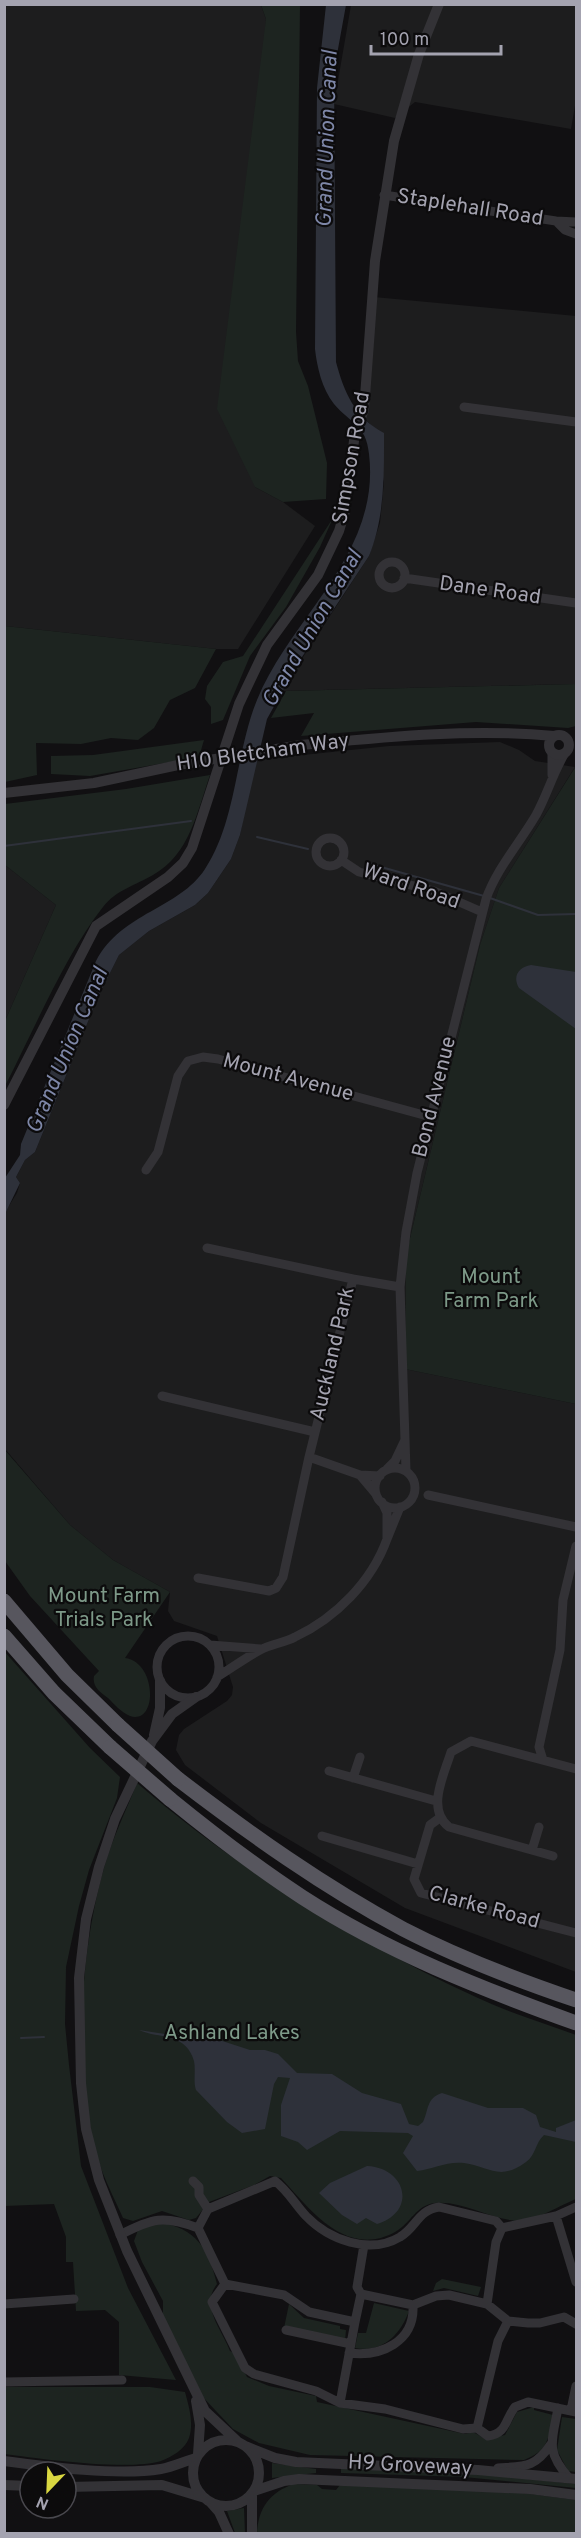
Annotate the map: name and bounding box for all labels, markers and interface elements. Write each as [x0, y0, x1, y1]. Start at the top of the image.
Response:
scale bar [371, 18, 502, 56]
text: 100 m [380, 29, 429, 52]
water label: Grand Union Canal [311, 49, 345, 228]
street label: Staplehall Road [395, 183, 545, 233]
street label: Simpson Road [327, 390, 377, 526]
water label: Grand Union Canal [257, 544, 370, 712]
street label: Dane Road [437, 571, 543, 611]
street label: H10 Bletcham Way [175, 728, 351, 778]
street label: Ward Road [359, 858, 463, 916]
water label: Grand Union Canal [21, 963, 116, 1138]
street label: Bond Avenue [407, 1034, 463, 1160]
street label: Mount Avenue [220, 1048, 356, 1108]
park label: Mount Farm Park [443, 1264, 539, 1315]
street label: Auckland Park [304, 1284, 362, 1424]
park label: Mount Farm Trials Park [48, 1583, 160, 1634]
street label: Clarke Road [426, 1880, 542, 1936]
park label: Ashland Lakes [164, 2020, 300, 2047]
street label: H9 Groveway [347, 2449, 473, 2483]
north arrow [18, 2460, 78, 2520]
text: N [34, 2491, 52, 2513]

